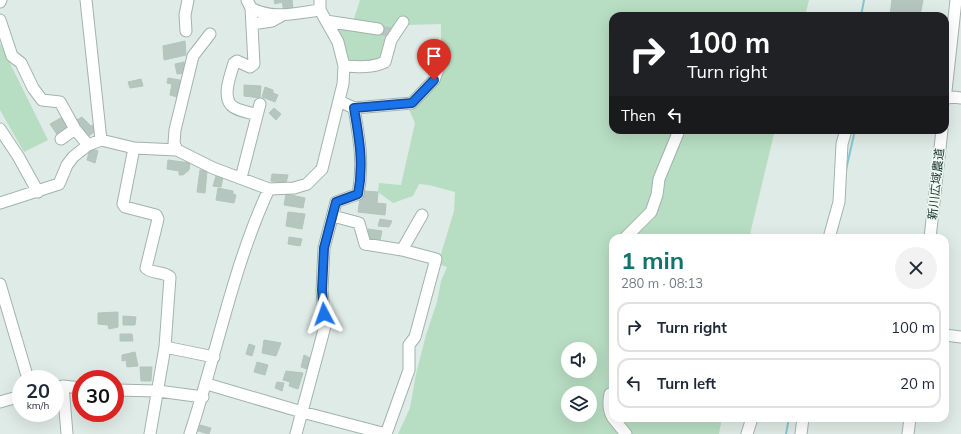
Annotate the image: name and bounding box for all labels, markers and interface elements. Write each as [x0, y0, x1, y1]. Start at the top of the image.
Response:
text: 100 m [687, 25, 770, 60]
icon: right [621, 28, 673, 80]
pin [417, 39, 451, 80]
icon: arrive [423, 45, 445, 67]
text: Turn right [687, 60, 767, 83]
icon: left [664, 104, 686, 126]
text: Then [621, 106, 656, 125]
street label: 新川広域農道 [924, 147, 947, 221]
text: 1 min [621, 245, 684, 275]
button: close [895, 247, 937, 289]
text: 280 m · 08:13 [621, 275, 703, 291]
position arrow [303, 293, 345, 335]
icon: right [623, 316, 645, 338]
text: Turn right [657, 318, 727, 337]
text: 100 m [891, 318, 935, 337]
map controls [561, 342, 597, 422]
button: sound [561, 342, 597, 378]
speed limit sign: 30 [72, 370, 124, 422]
icon: left [623, 372, 645, 394]
text: Turn left [657, 374, 716, 393]
text: 20 m [900, 374, 935, 393]
text: 20 [26, 378, 50, 403]
button: layers [561, 386, 597, 422]
text: km/h [27, 399, 49, 412]

